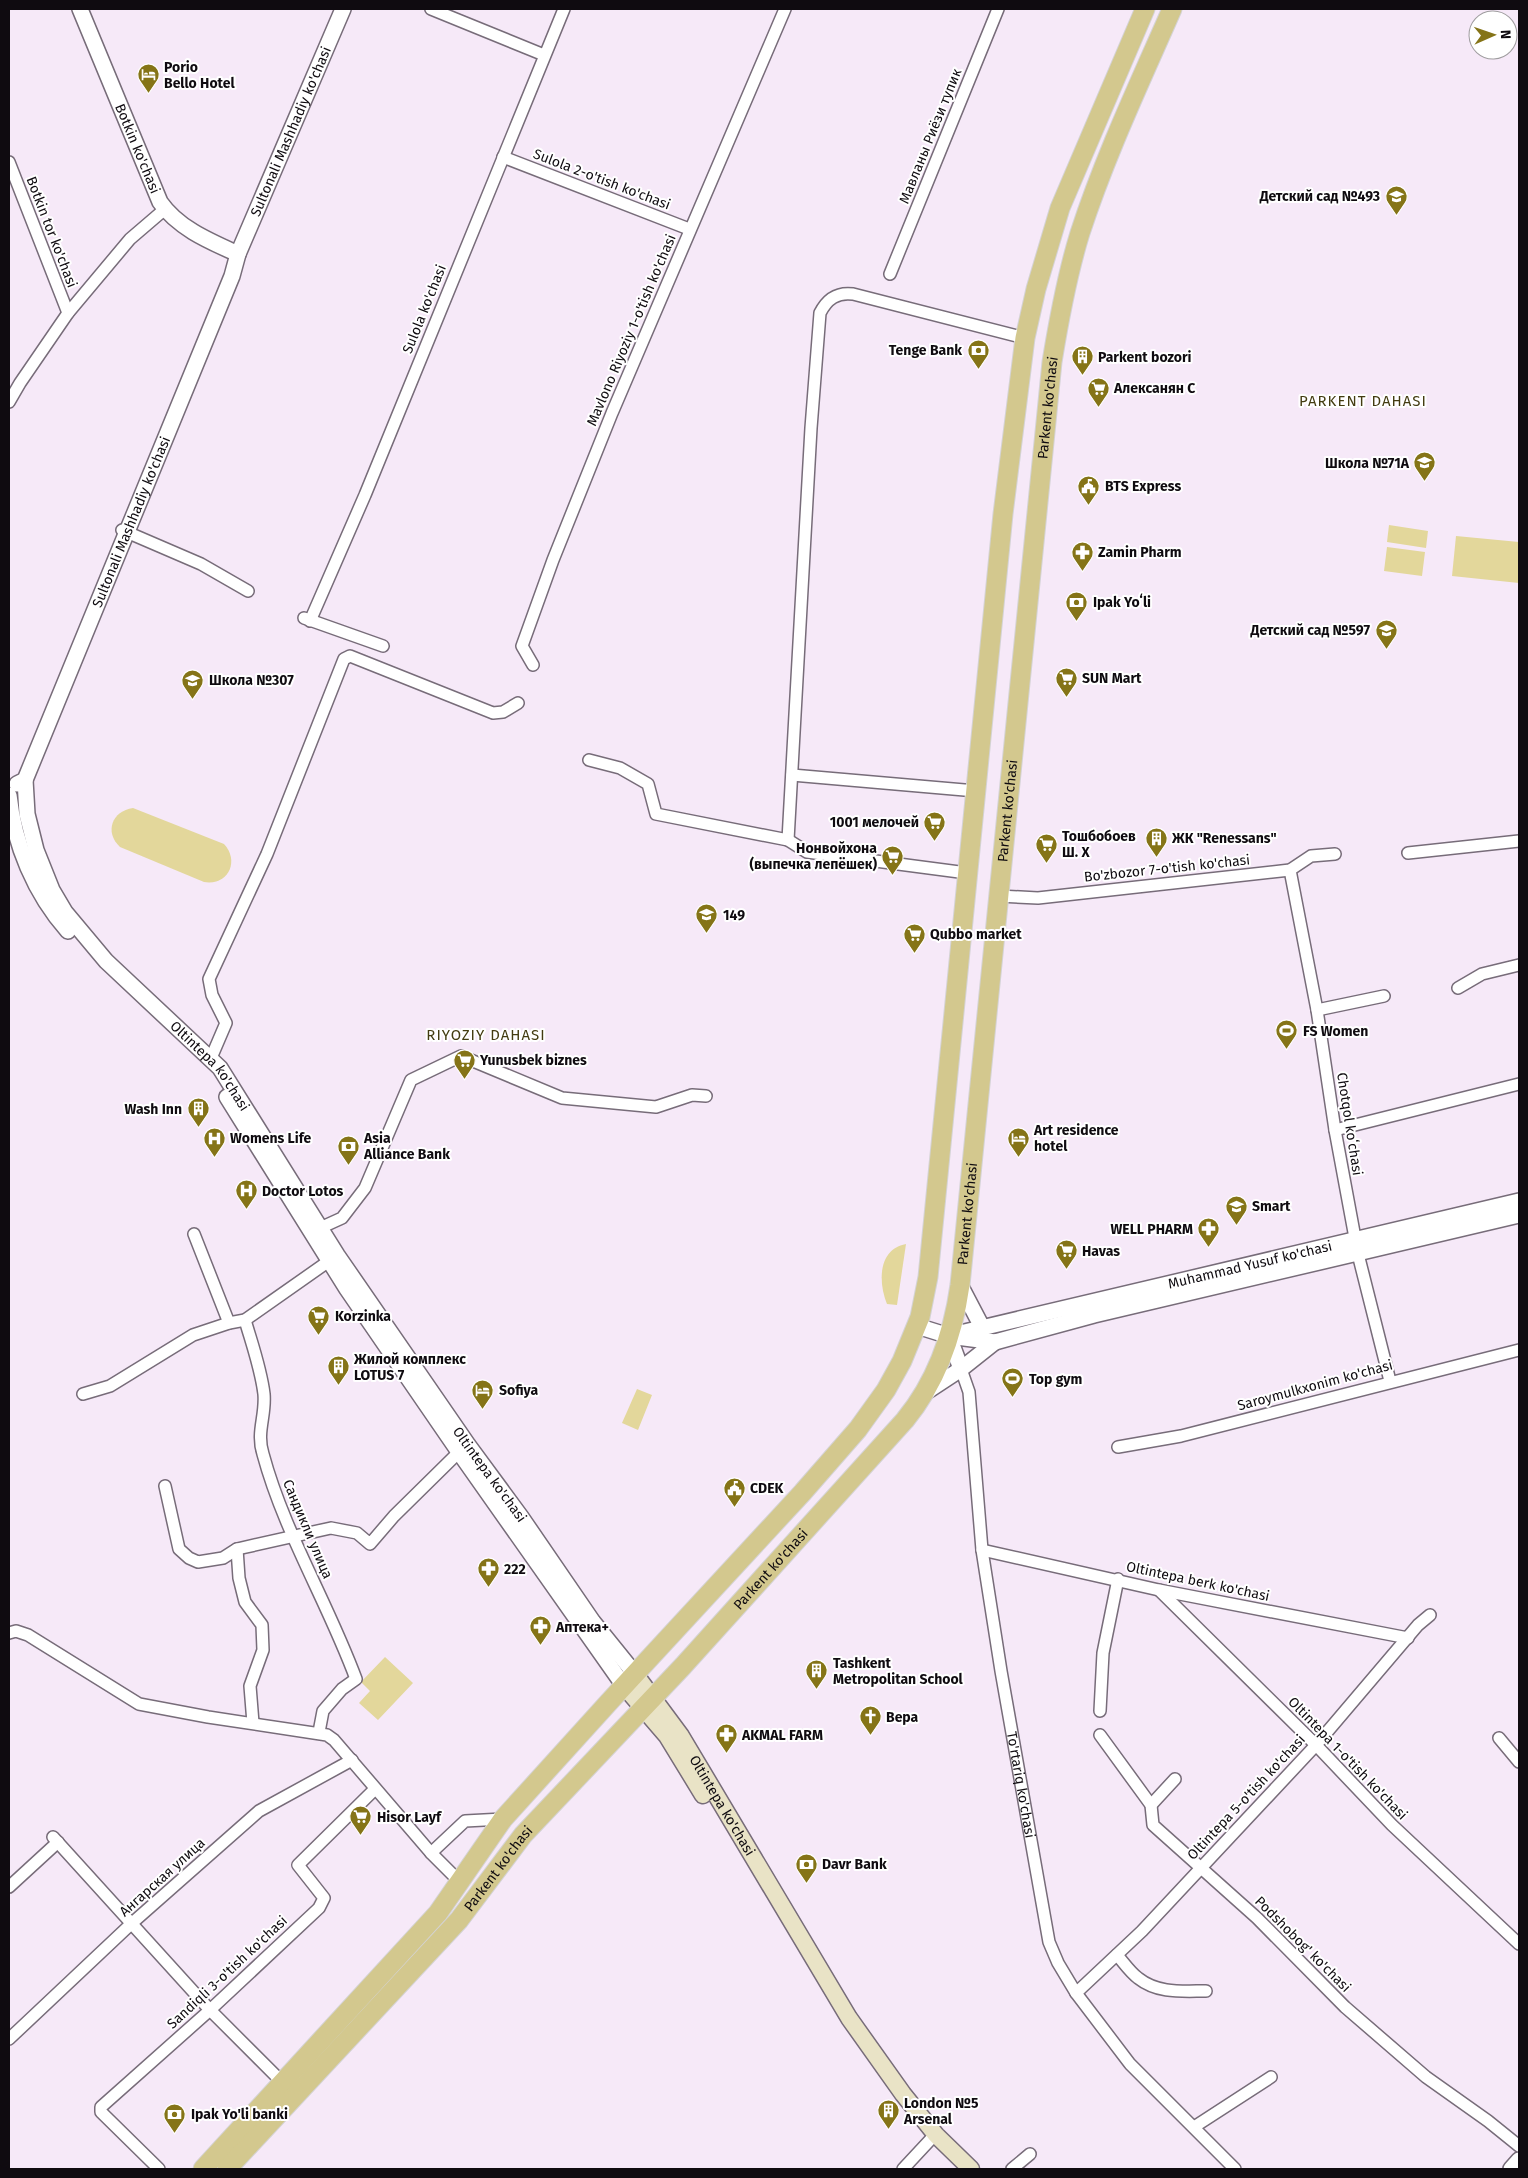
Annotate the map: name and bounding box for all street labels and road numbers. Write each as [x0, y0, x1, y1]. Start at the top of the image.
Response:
street label: Sultonali Mashhadiy ko'chasi [247, 44, 335, 219]
street label: Мавланы Риёзи тупик [896, 66, 966, 206]
street label: Botkin ko'chasi [111, 101, 164, 196]
street label: Sulola 2-o'tish ko'chasi [531, 145, 673, 213]
street label: Botkin tor ko'chasi [22, 174, 81, 290]
street label: Mavlono Riyoziy 1-o'tish ko'chasi [583, 232, 680, 429]
street label: Sulola ko'chasi [399, 262, 450, 356]
street label: Parkent ko'chasi [1034, 355, 1062, 460]
street label: Sultonali Mashhadiy ko'chasi [89, 434, 174, 610]
street label: Parkent ko'chasi [994, 759, 1021, 863]
street label: Bo'zbozor 7-o'tish ko'chasi [1083, 851, 1251, 886]
street label: Oltintepa ko'chasi [166, 1018, 253, 1114]
street label: Chotqol koʻchasi [1333, 1071, 1366, 1177]
street label: Parkent ko'chasi [954, 1162, 981, 1266]
street label: Muhammad Yusuf ko'chasi [1166, 1237, 1334, 1293]
street label: Saroymulkxonim ko'chasi [1236, 1357, 1395, 1414]
street label: Oltintepa ko'chasi [449, 1424, 530, 1526]
street label: Сандикли улица [279, 1477, 336, 1581]
street label: Parkent ko'chasi [730, 1525, 812, 1613]
street label: Oltintepa berk ko'chasi [1125, 1558, 1271, 1605]
street label: Oltintepa 1-o'tish ko'chasi [1284, 1693, 1411, 1823]
street label: To'rtariq ko'chasi [1003, 1730, 1038, 1840]
street label: Oltintepa 5-o'tish ko'chasi [1184, 1731, 1309, 1864]
street label: Oltintepa ko'chasi [685, 1752, 758, 1859]
street label: Parkent ko'chasi [461, 1822, 536, 1915]
street label: Ангарская улица [116, 1834, 209, 1920]
street label: Podshobog' ko'chasi [1251, 1893, 1354, 1996]
street label: Sandiqli 3-o'tish ko'chasi [164, 1912, 291, 2032]

